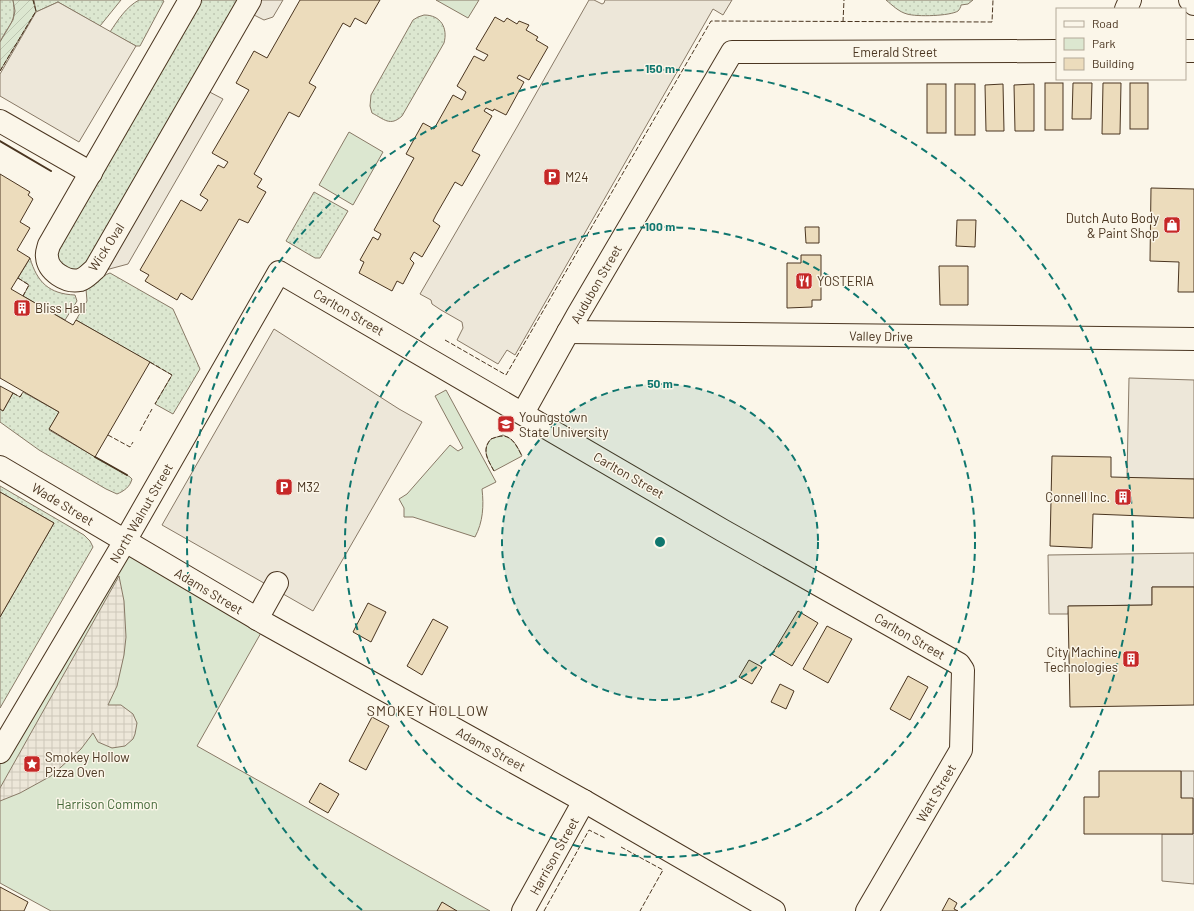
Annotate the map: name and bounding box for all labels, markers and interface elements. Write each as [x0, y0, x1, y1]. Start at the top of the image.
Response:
legend [1056, 8, 1186, 80]
text: Road [1092, 16, 1119, 30]
text: Park [1092, 36, 1116, 50]
street label: Emerald Street [853, 44, 937, 60]
text: Building [1092, 56, 1134, 70]
text: 150 m [645, 61, 675, 75]
parking icon: M24 [542, 167, 562, 187]
place label: M24 [565, 169, 588, 185]
place label: Dutch Auto Body & Paint Shop [1066, 210, 1159, 241]
shop icon: Dutch Auto Body & Paint Shop [1162, 215, 1182, 235]
text: 100 m [645, 219, 675, 233]
street label: Wick Oval [84, 220, 128, 274]
street label: Audubon Street [567, 242, 625, 326]
restaurant icon: YOSTERIA [794, 271, 814, 291]
place label: YOSTERIA [817, 273, 874, 289]
street label: Carlton Street [311, 285, 387, 339]
building icon: Bliss Hall [12, 298, 32, 318]
place label: Bliss Hall [35, 300, 86, 316]
street label: Valley Drive [849, 327, 913, 345]
text: 50 m [647, 376, 673, 390]
place label: Youngstown State University [519, 409, 609, 440]
school or university icon: Youngstown State University [496, 414, 516, 434]
street label: Carlton Street [591, 448, 667, 502]
street label: North Walnut Street [106, 460, 176, 566]
parking icon: M32 [274, 477, 294, 497]
street label: Wade Street [29, 479, 97, 529]
place label: M32 [297, 479, 320, 495]
building icon: Connell Inc. [1113, 487, 1133, 507]
place label: Connell Inc. [1045, 489, 1110, 505]
centre of rings [653, 535, 667, 549]
street label: Adams Street [172, 564, 246, 618]
street label: Carlton Street [872, 609, 948, 663]
place label: City Machine Technologies [1043, 644, 1118, 675]
building icon: City Machine Technologies [1121, 649, 1141, 669]
district label: SMOKEY HOLLOW [367, 702, 489, 719]
street label: Adams Street [454, 723, 528, 775]
place label: Smokey Hollow Pizza Oven [45, 749, 130, 780]
place icon: Smokey Hollow Pizza Oven [22, 754, 42, 774]
street label: Watt Street [913, 761, 959, 825]
park label: Harrison Common [56, 796, 158, 812]
street label: Harrison Street [526, 814, 582, 898]

